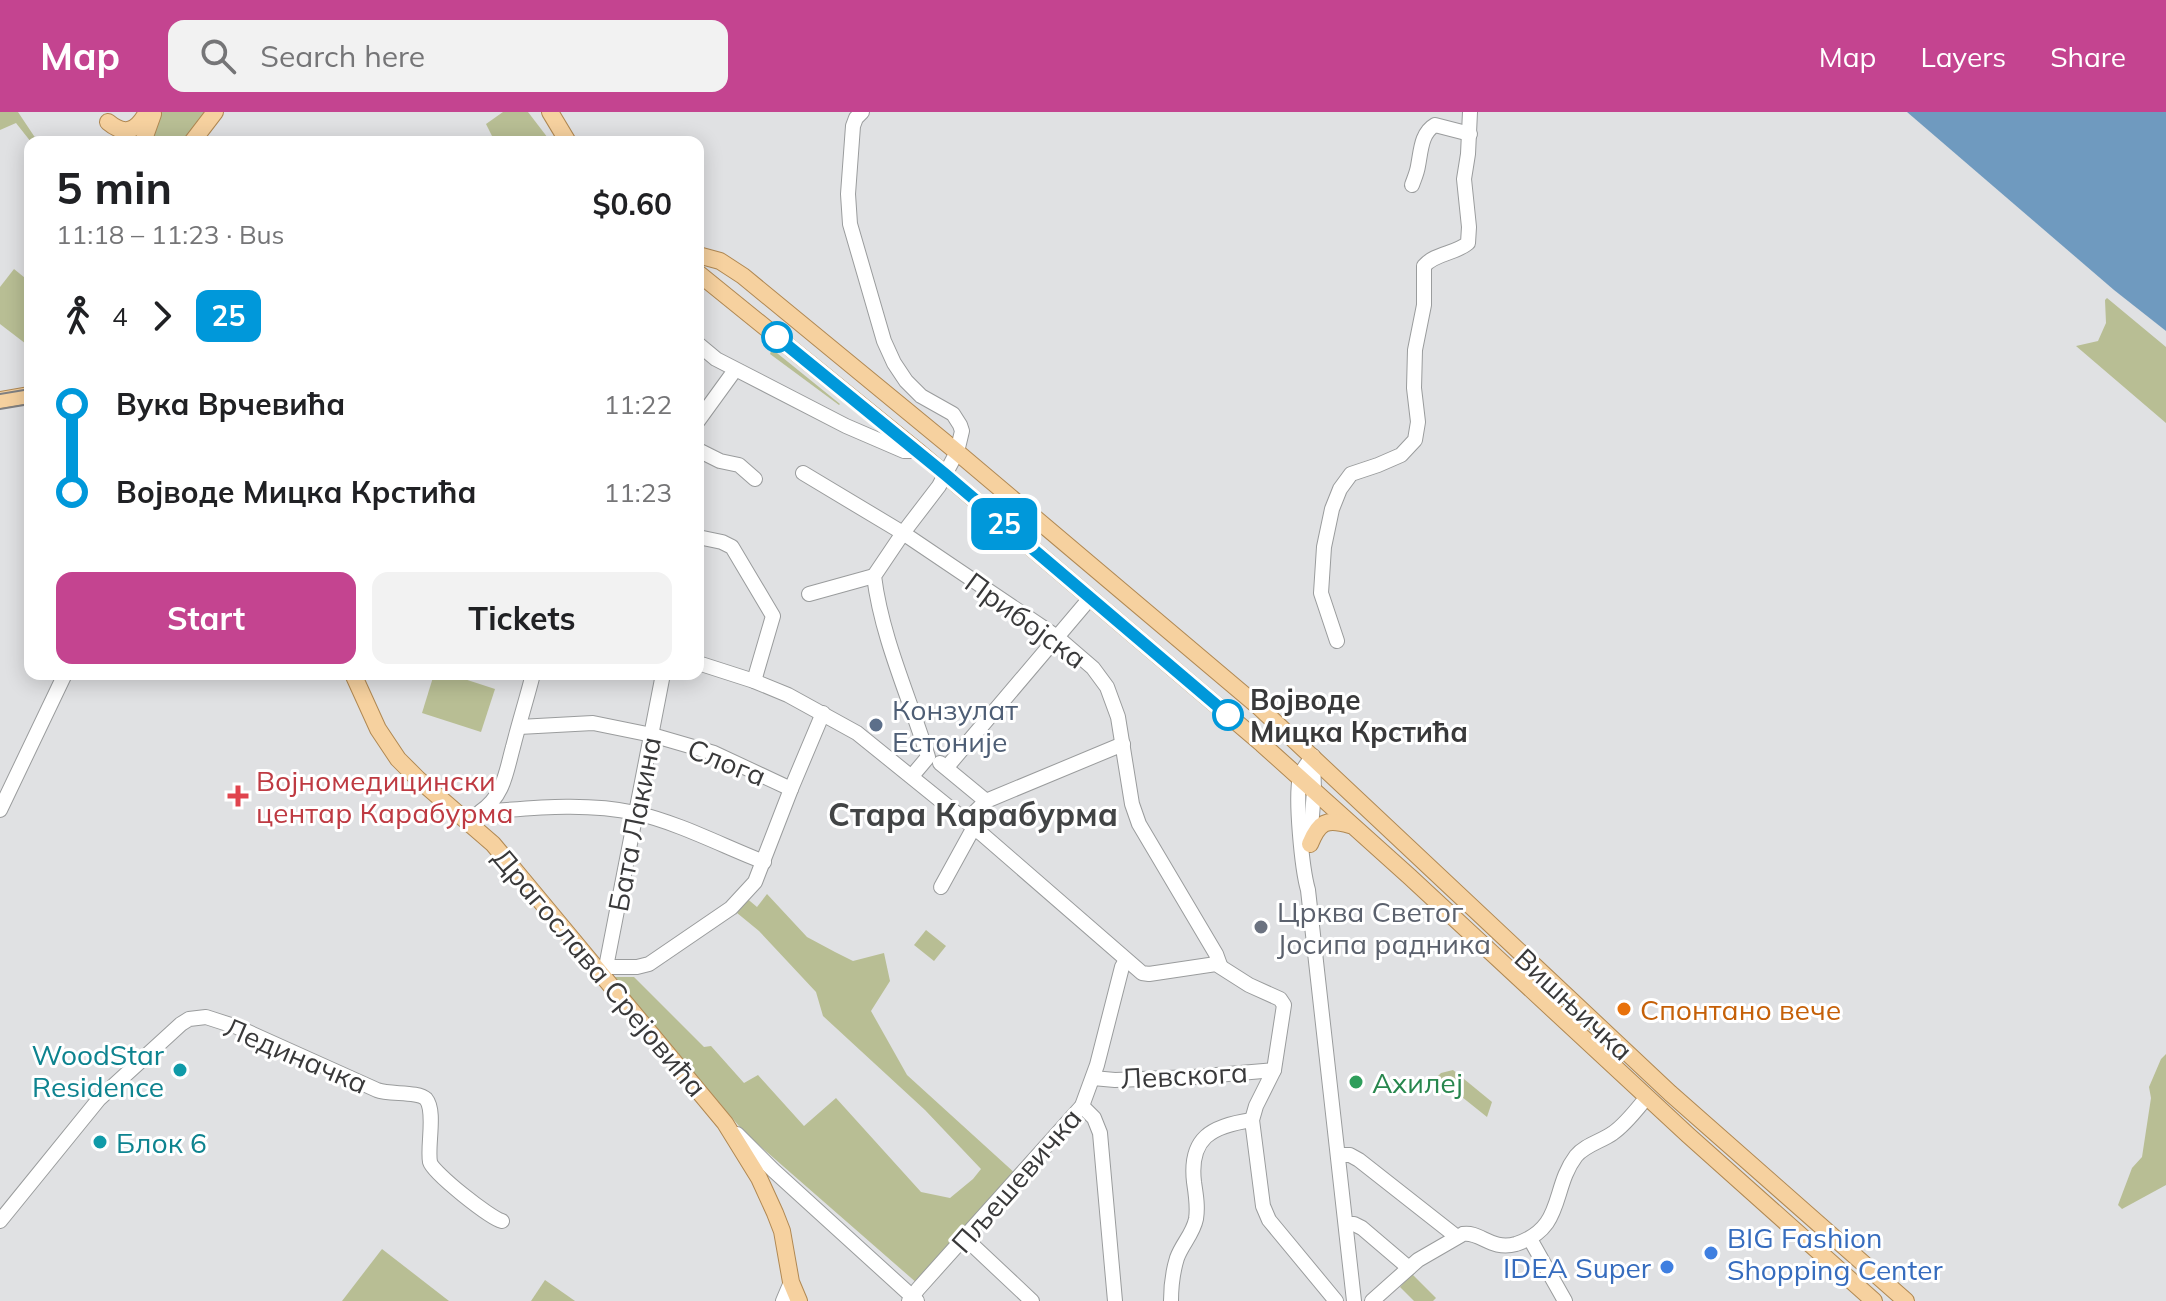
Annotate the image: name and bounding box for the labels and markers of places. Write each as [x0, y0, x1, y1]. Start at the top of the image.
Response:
unlabelled marker [762, 322, 792, 352]
place label: Војводе Мицка Крстића [1250, 682, 1468, 749]
place label: Конзулат Естоније [892, 692, 1018, 759]
marker: Војводе Мицка Крстића [1213, 700, 1243, 730]
marker: Конзулат Естоније [867, 716, 885, 734]
place label: Војномедицински центар Карабурма [256, 763, 513, 830]
marker: Војномедицински центар Карабурма [227, 785, 249, 807]
place label: Црква Светог Јосипа радника [1277, 894, 1491, 961]
marker: Црква Светог Јосипа радника [1252, 918, 1270, 936]
place label: Спонтано вече [1640, 992, 1841, 1027]
marker: Спонтано вече [1615, 1000, 1633, 1018]
place label: WoodStar Residence [32, 1037, 165, 1104]
marker: WoodStar Residence [171, 1061, 189, 1079]
place label: Ахилеј [1372, 1065, 1463, 1100]
marker: Ахилеј [1347, 1073, 1365, 1091]
place label: Блок 6 [116, 1125, 207, 1160]
marker: Блок 6 [91, 1133, 109, 1151]
place label: BIG Fashion Shopping Center [1727, 1220, 1943, 1287]
marker: BIG Fashion Shopping Center [1702, 1244, 1720, 1262]
place label: IDEA Super [1503, 1250, 1652, 1285]
marker: IDEA Super [1658, 1258, 1676, 1276]

